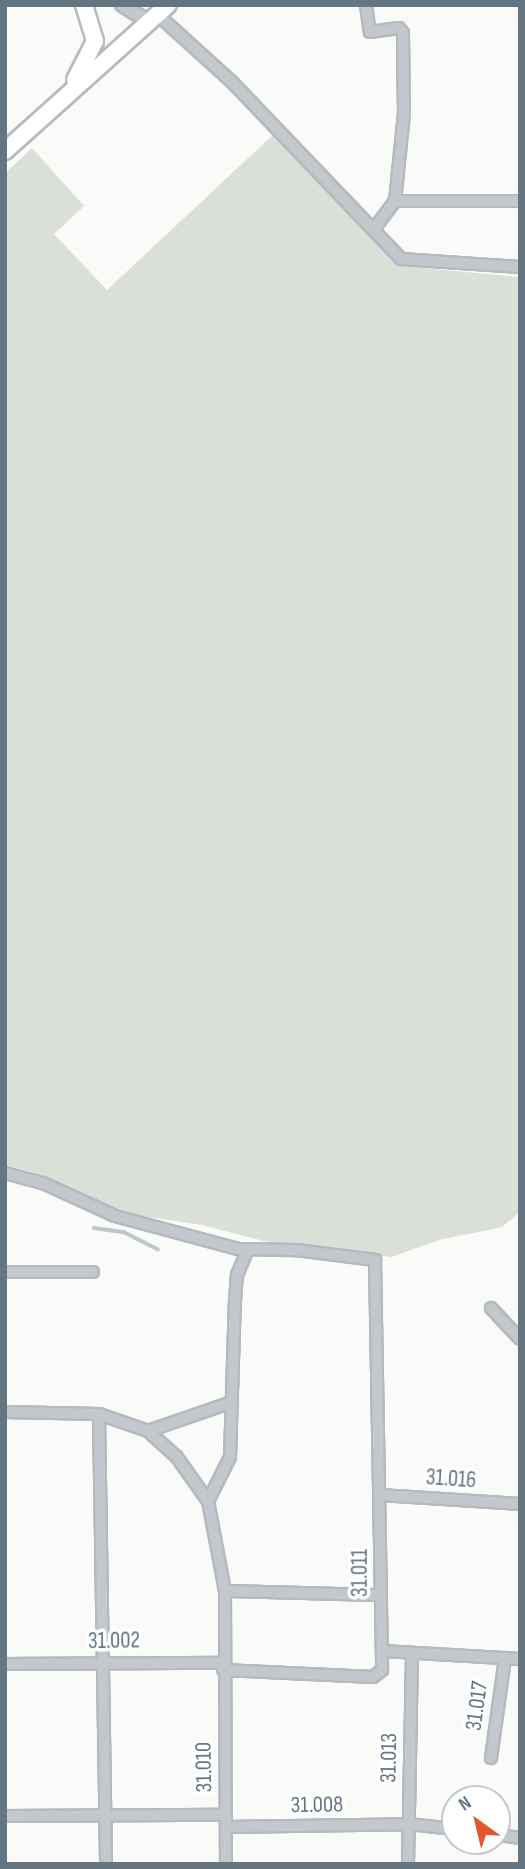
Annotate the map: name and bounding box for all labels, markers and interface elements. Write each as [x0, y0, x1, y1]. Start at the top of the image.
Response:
street label: 31.016 [425, 1463, 477, 1495]
street label: 31.011 [346, 1549, 374, 1597]
street label: 31.002 [88, 1627, 140, 1655]
street label: 31.017 [460, 1680, 494, 1732]
street label: 31.013 [375, 1733, 403, 1783]
street label: 31.010 [190, 1741, 218, 1793]
north arrow [441, 1785, 511, 1855]
street label: 31.008 [290, 1791, 344, 1819]
text: N [454, 1791, 476, 1816]

